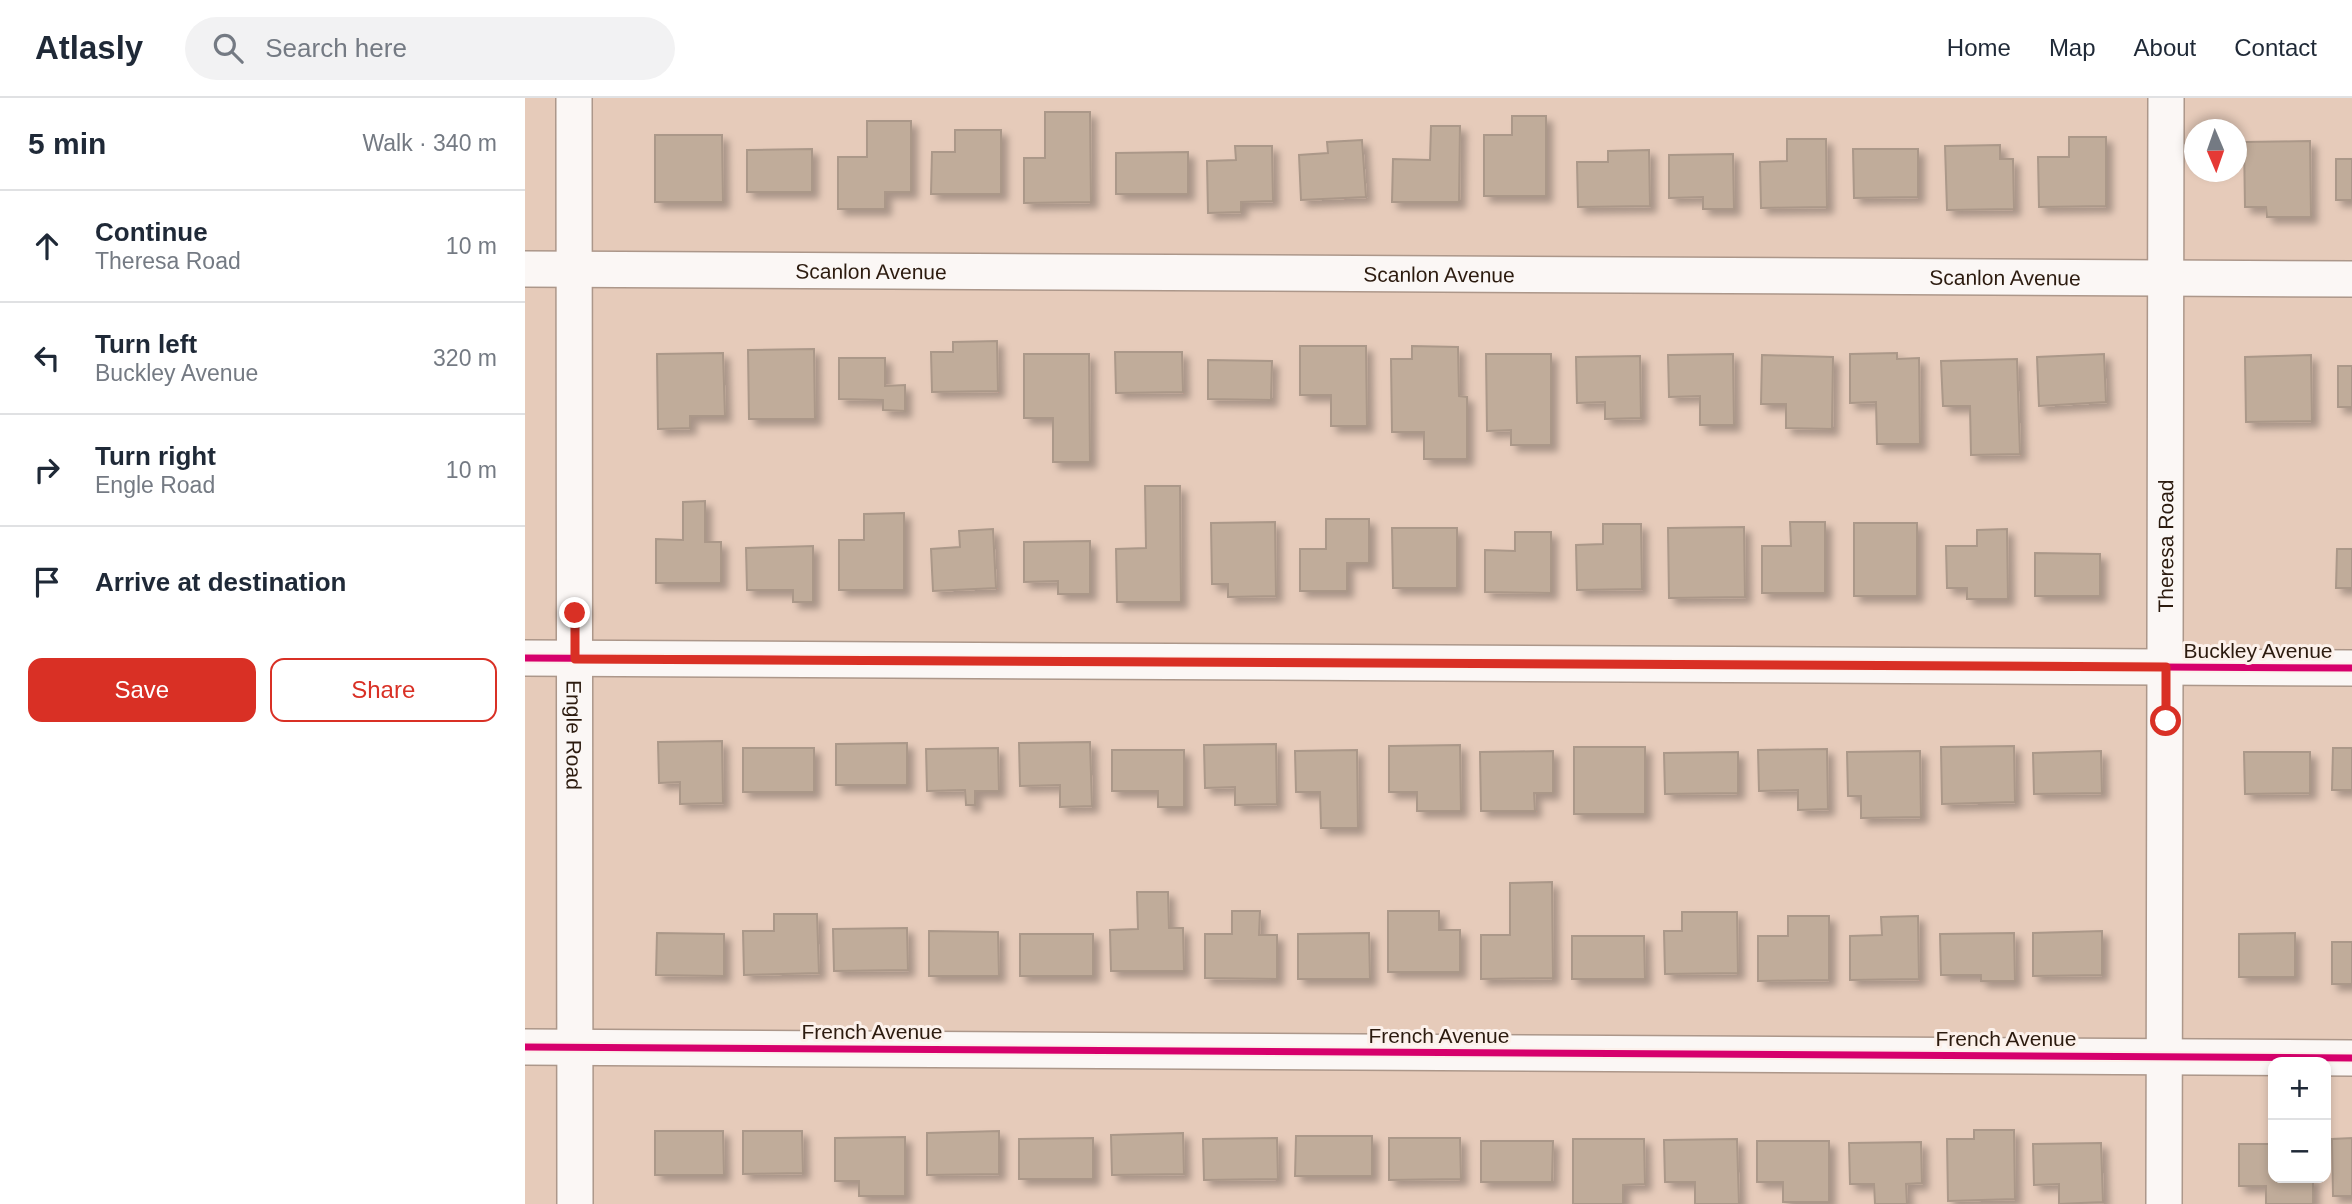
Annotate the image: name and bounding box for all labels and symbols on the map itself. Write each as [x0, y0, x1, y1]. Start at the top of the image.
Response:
north arrow [2184, 119, 2247, 182]
street label: Scanlon Avenue [795, 259, 947, 283]
street label: Scanlon Avenue [1363, 262, 1515, 286]
street label: Scanlon Avenue [1929, 265, 2081, 289]
street label: Theresa Road [2154, 479, 2177, 613]
route end [559, 597, 590, 628]
street label: Buckley Avenue [2183, 639, 2333, 662]
street label: Engle Road [563, 680, 586, 790]
route start [2150, 705, 2181, 736]
street label: French Avenue [802, 1020, 942, 1043]
street label: French Avenue [1369, 1024, 1509, 1047]
street label: French Avenue [1936, 1027, 2076, 1050]

